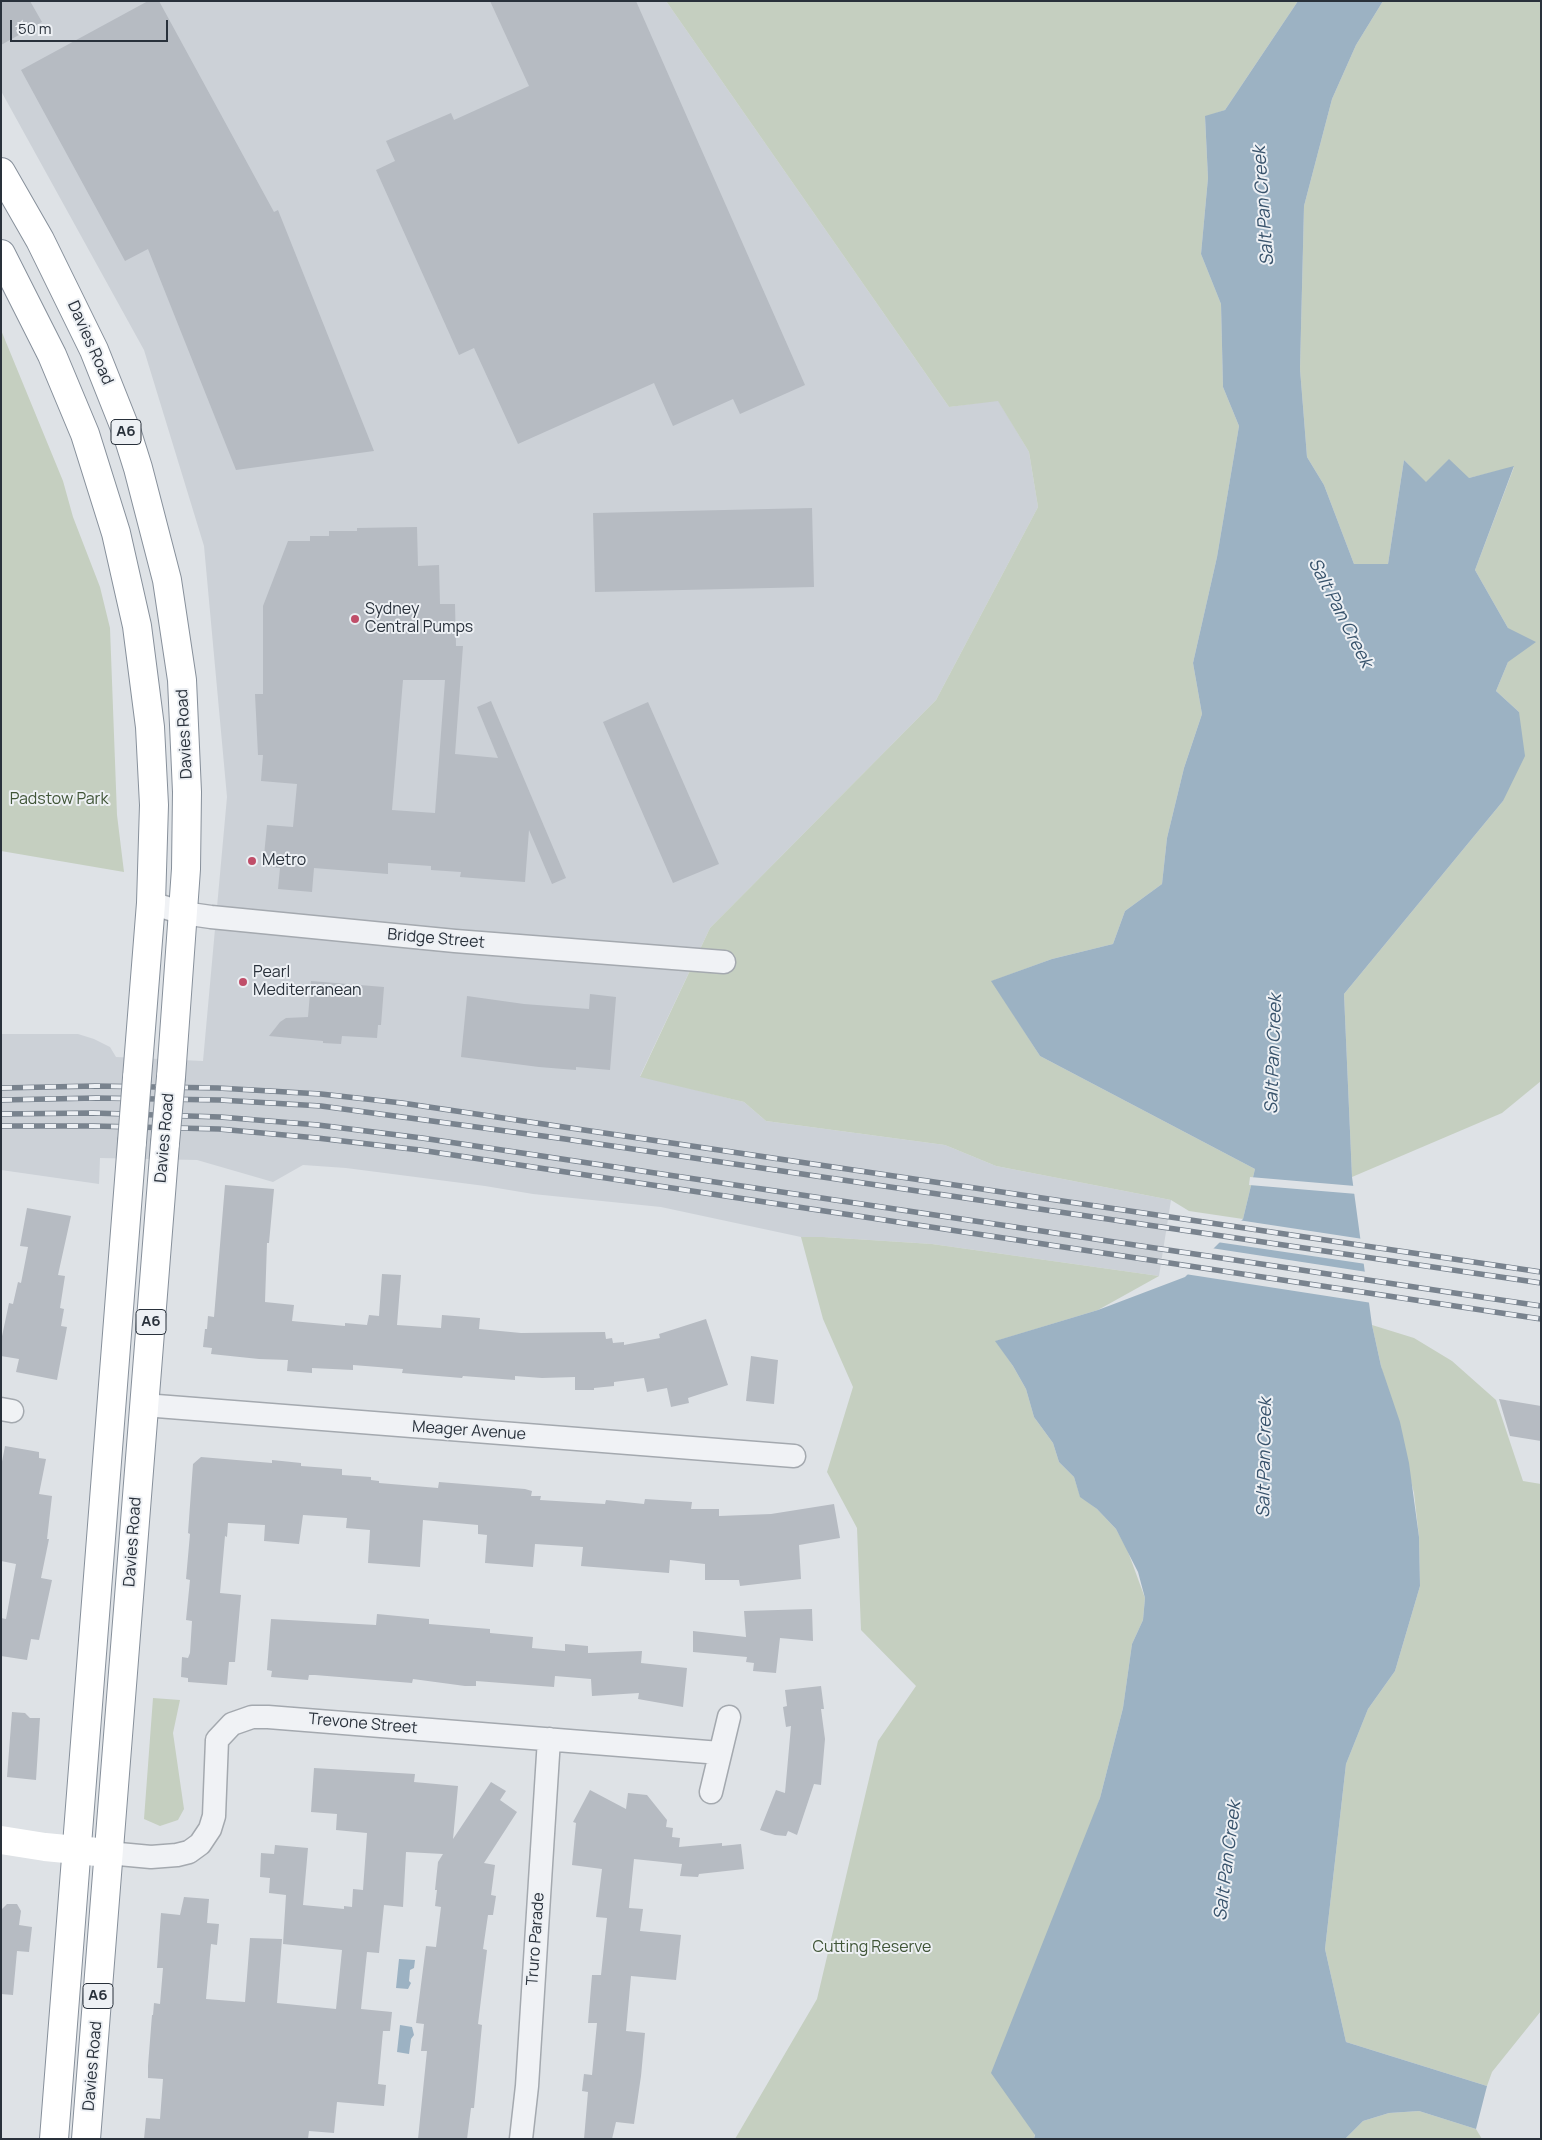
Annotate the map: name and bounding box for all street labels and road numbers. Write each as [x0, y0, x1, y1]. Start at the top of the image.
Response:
street label: Davies Road [63, 298, 117, 388]
road number: A6 [111, 420, 141, 444]
street label: Davies Road [173, 689, 197, 779]
street label: Bridge Street [386, 925, 486, 953]
street label: Davies Road [152, 1092, 178, 1184]
road number: A6 [136, 1310, 166, 1334]
street label: Meager Avenue [411, 1417, 527, 1445]
street label: Davies Road [120, 1496, 146, 1588]
street label: Trevone Street [308, 1710, 418, 1738]
street label: Truro Parade [523, 1892, 549, 1986]
road number: A6 [83, 1984, 113, 2008]
street label: Davies Road [80, 2020, 106, 2112]

